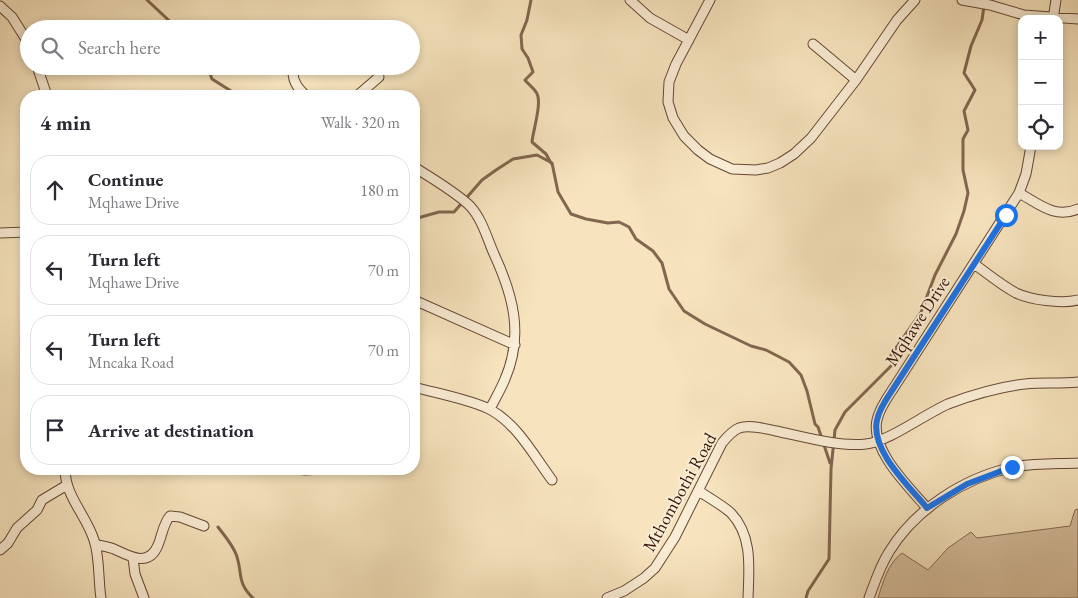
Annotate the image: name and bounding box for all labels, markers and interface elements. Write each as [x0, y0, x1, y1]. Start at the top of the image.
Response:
map controls [1018, 15, 1063, 150]
button: + [1018, 15, 1063, 60]
search box [20, 20, 420, 75]
icon: search [38, 34, 66, 62]
text: Search here [78, 35, 160, 60]
button: − [1018, 60, 1063, 105]
button: locate [1018, 105, 1063, 150]
text: 4 min [40, 109, 91, 136]
text: Walk · 320 m [321, 112, 400, 133]
text: Continue [88, 167, 163, 192]
icon: ahead [41, 176, 69, 204]
text: 180 m [360, 180, 399, 201]
text: Mqhawe Drive [88, 192, 179, 213]
route start [995, 204, 1018, 227]
text: Turn left [88, 247, 160, 272]
icon: left [41, 256, 69, 284]
text: 70 m [368, 260, 399, 281]
text: Mqhawe Drive [88, 272, 179, 293]
street label: Mqhawe Drive [879, 272, 955, 370]
text: Turn left [88, 327, 160, 352]
icon: left [41, 336, 69, 364]
text: 70 m [368, 340, 399, 361]
text: Mncaka Road [88, 352, 174, 373]
icon: arrive [41, 416, 69, 444]
text: Arrive at destination [88, 418, 254, 443]
street label: Mthombothi Road [637, 428, 722, 555]
route end [1001, 456, 1024, 479]

